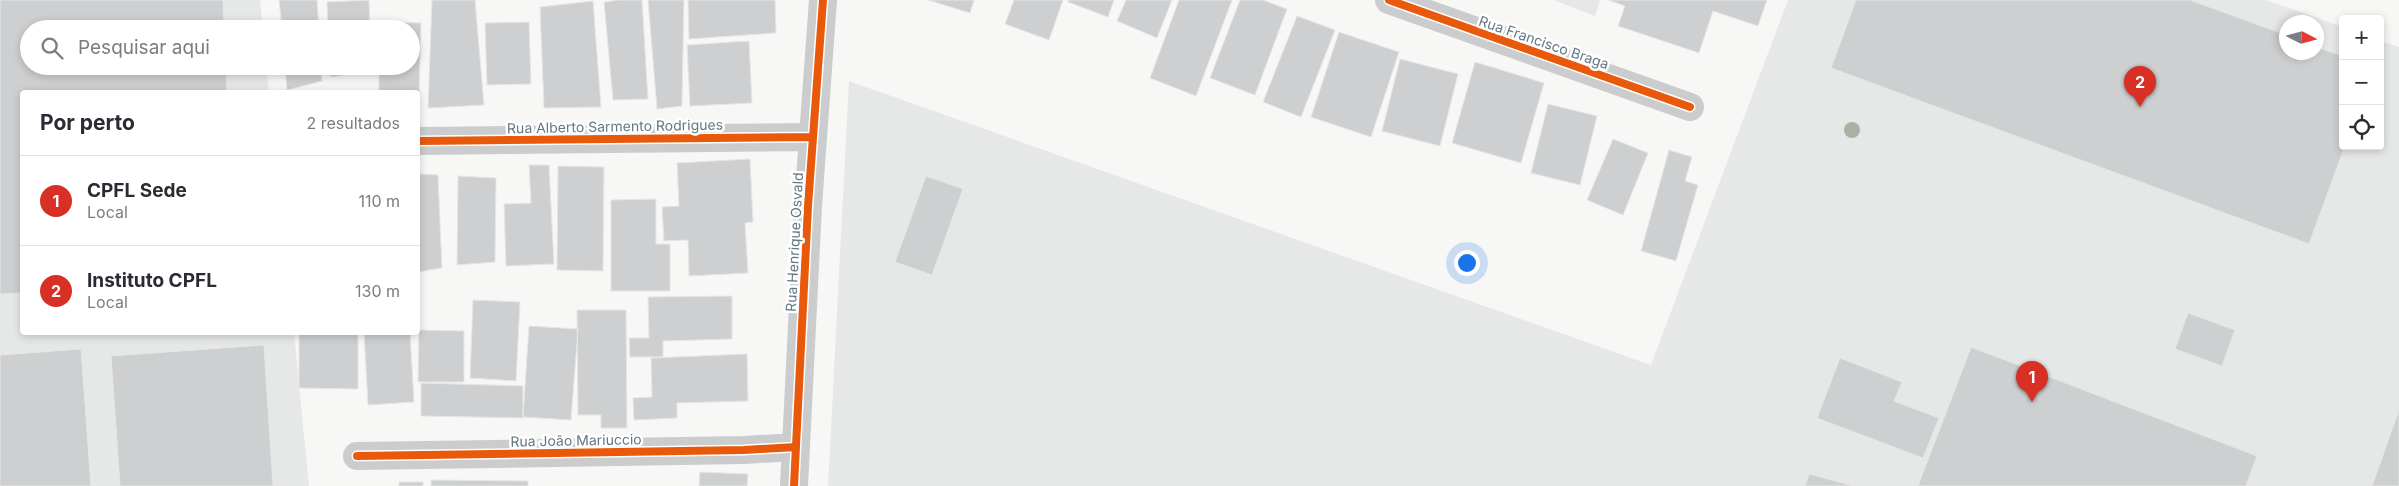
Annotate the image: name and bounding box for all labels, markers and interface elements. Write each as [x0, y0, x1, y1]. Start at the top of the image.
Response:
street label: Rua Francisco Braga [1477, 12, 1611, 72]
north arrow [2279, 15, 2324, 60]
map controls [2339, 15, 2384, 150]
button: + [2339, 15, 2384, 60]
search box [20, 20, 420, 75]
icon: search [38, 34, 66, 62]
text: Pesquisar aqui [78, 36, 210, 59]
button: − [2339, 60, 2384, 105]
pin: 2 [2124, 66, 2156, 107]
button: locate [2339, 105, 2384, 150]
text: Por perto [40, 110, 135, 135]
text: 2 resultados [307, 113, 400, 133]
street label: Rua Alberto Sarmento Rodrigues [507, 116, 723, 136]
street label: Rua Henrique Osvald [782, 172, 806, 312]
text: CPFL Sede [87, 179, 187, 202]
text: 1 [53, 191, 59, 211]
text: 110 m [358, 191, 400, 211]
text: Local [87, 202, 128, 222]
your location [1454, 250, 1480, 276]
text: Instituto CPFL [87, 269, 217, 292]
text: 2 [51, 281, 61, 301]
text: 130 m [355, 281, 400, 301]
text: Local [87, 292, 128, 312]
pin: 1 [2016, 361, 2048, 402]
street label: Rua João Mariuccio [510, 430, 642, 450]

